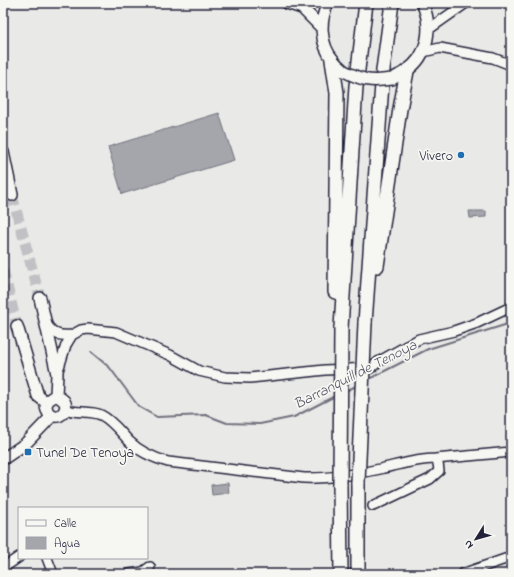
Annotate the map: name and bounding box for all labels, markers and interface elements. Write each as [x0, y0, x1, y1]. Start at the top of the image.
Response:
place label: Vivero [418, 146, 453, 167]
marker: Vivero [456, 150, 466, 160]
water label: Barranquill de Tenoya [290, 334, 422, 416]
place label: Tunel De Tenoya [36, 443, 134, 465]
marker: Tunel De Tenoya [23, 447, 33, 457]
legend [18, 507, 148, 559]
text: Calle [54, 515, 77, 533]
north arrow [456, 519, 496, 559]
text: Agua [54, 535, 80, 554]
text: N [460, 537, 477, 552]

